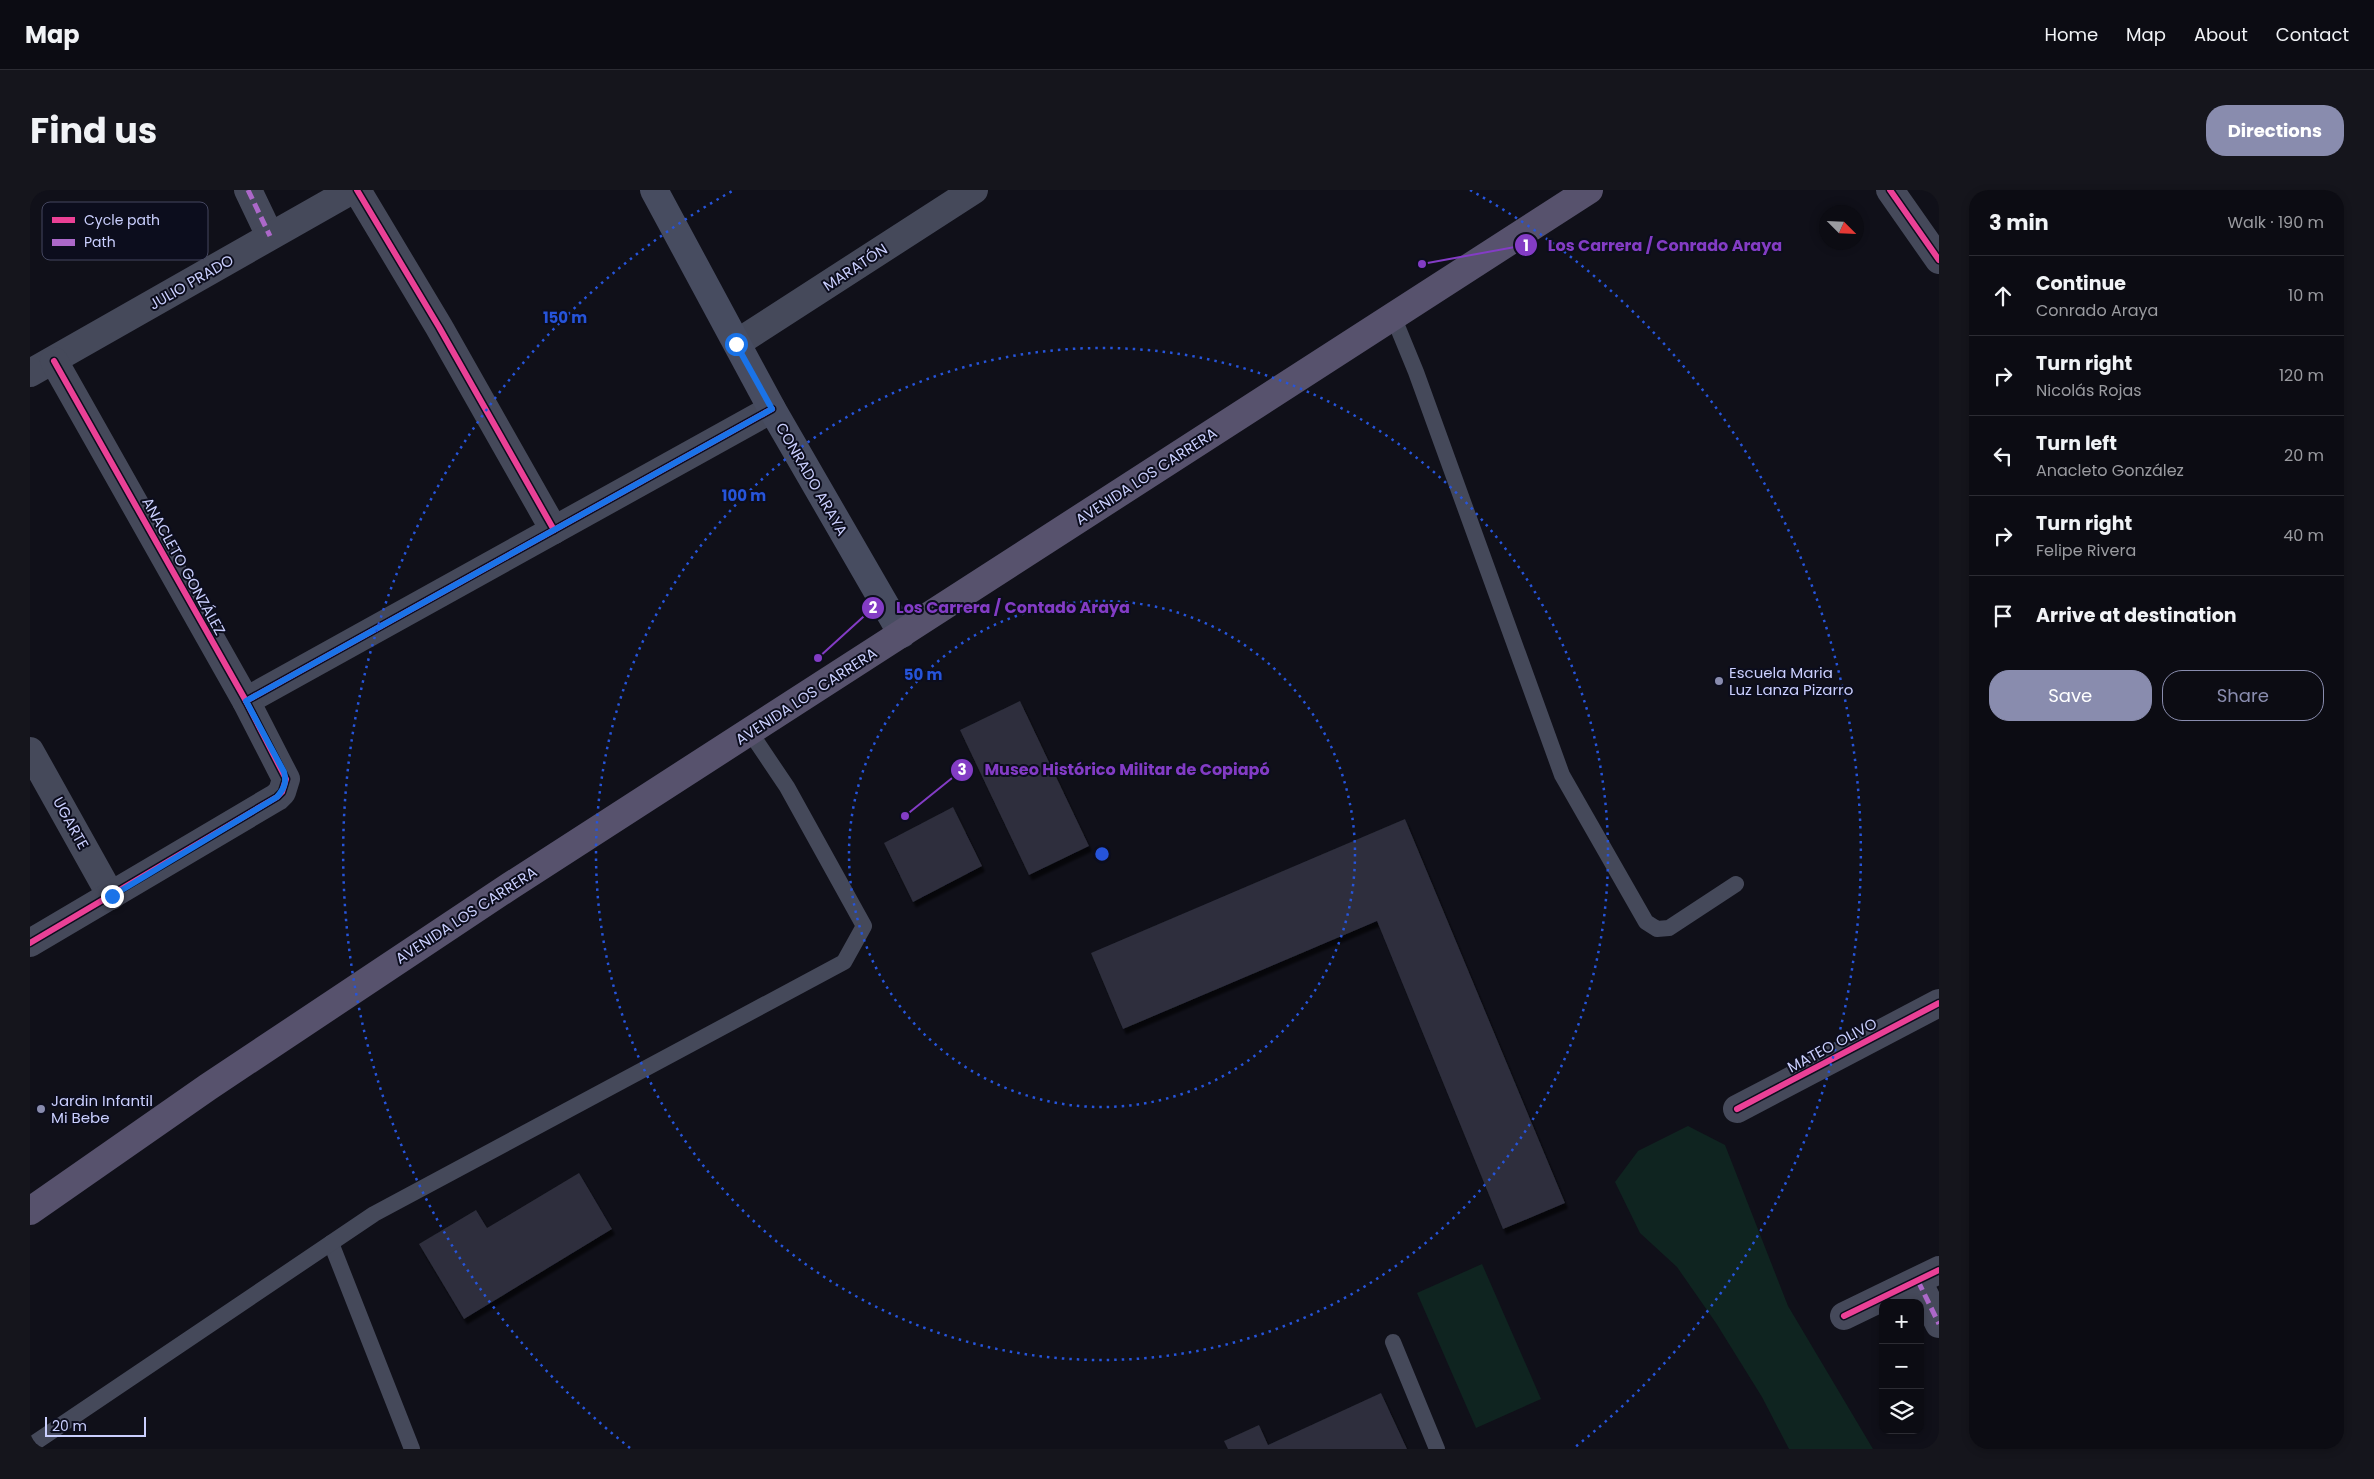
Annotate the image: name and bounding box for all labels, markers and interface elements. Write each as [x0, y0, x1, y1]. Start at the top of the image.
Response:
text: Map [25, 18, 80, 51]
text: Home [2044, 22, 2098, 47]
text: Map [2126, 22, 2166, 47]
text: About [2194, 22, 2248, 47]
text: Contact [2276, 22, 2349, 47]
button: Directions [2206, 105, 2344, 156]
text: Find us [30, 106, 157, 155]
legend [42, 202, 208, 260]
north arrow [1819, 205, 1864, 250]
text: 3 min [1989, 208, 2049, 237]
text: Cycle path [84, 210, 160, 230]
text: Walk · 190 m [2227, 211, 2324, 234]
callout: Los Carrera / Conrado Araya [1513, 230, 1792, 261]
text: Path [84, 232, 116, 252]
text: Los Carrera / Conrado Araya [1548, 234, 1782, 257]
text: 1 [1523, 235, 1529, 256]
street label: MARATÓN [819, 238, 891, 296]
street label: JULIO PRADO [145, 249, 237, 315]
text: Continue [2036, 270, 2126, 297]
icon: ahead [1989, 282, 2017, 310]
text: 10 m [2288, 284, 2324, 307]
text: Conrado Araya [2036, 299, 2158, 322]
text: 150 m [543, 307, 587, 328]
route start [725, 333, 748, 356]
text: Turn right [2036, 350, 2132, 377]
icon: right [1989, 362, 2017, 390]
text: 120 m [2279, 364, 2324, 387]
text: Nicolás Rojas [2036, 379, 2142, 402]
street label: CONRADO ARAYA [771, 418, 853, 540]
street label: AVENIDA LOS CARRERA [1071, 422, 1221, 530]
text: Turn left [2036, 430, 2117, 457]
icon: left [1989, 442, 2017, 470]
text: 20 m [2284, 444, 2324, 467]
text: Anacleto González [2036, 459, 2184, 482]
text: 100 m [722, 485, 766, 506]
street label: ANACLETO GONZÁLEZ [137, 493, 231, 639]
text: Turn right [2036, 510, 2132, 537]
icon: right [1989, 522, 2017, 550]
text: 40 m [2283, 524, 2324, 547]
text: Felipe Rivera [2036, 539, 2136, 562]
callout: Los Carrera / Contado Araya [861, 592, 1140, 623]
text: Los Carrera / Contado Araya [896, 596, 1130, 619]
text: 2 [869, 597, 878, 618]
icon: arrive [1989, 602, 2017, 630]
text: Arrive at destination [2036, 602, 2237, 629]
street label: AVENIDA LOS CARRERA [731, 642, 881, 750]
place label: Escuela Maria Luz Lanza Pizarro [1729, 662, 1853, 700]
text: 50 m [904, 664, 942, 685]
button: Save [1989, 670, 2152, 721]
button: Share [2162, 670, 2324, 721]
marker: Escuela Maria Luz Lanza Pizarro [1713, 675, 1725, 687]
callout: Museo Histórico Militar de Copiapó [949, 754, 1279, 785]
text: Museo Histórico Militar de Copiapó [984, 758, 1270, 781]
text: 3 [957, 759, 967, 780]
street label: UGARTE [48, 793, 94, 853]
centre of rings [1093, 845, 1111, 863]
street label: AVENIDA LOS CARRERA [391, 861, 541, 969]
route end [101, 885, 124, 908]
street label: MATEO OLIVO [1784, 1013, 1881, 1077]
place label: Jardin Infantil Mi Bebe [51, 1090, 153, 1128]
marker: Jardin Infantil Mi Bebe [35, 1103, 47, 1115]
map controls [1879, 1299, 1924, 1434]
button: + [1879, 1299, 1924, 1344]
button: − [1879, 1344, 1924, 1389]
button: layers [1879, 1389, 1924, 1434]
scale bar [45, 1414, 146, 1437]
text: 20 m [52, 1416, 87, 1436]

